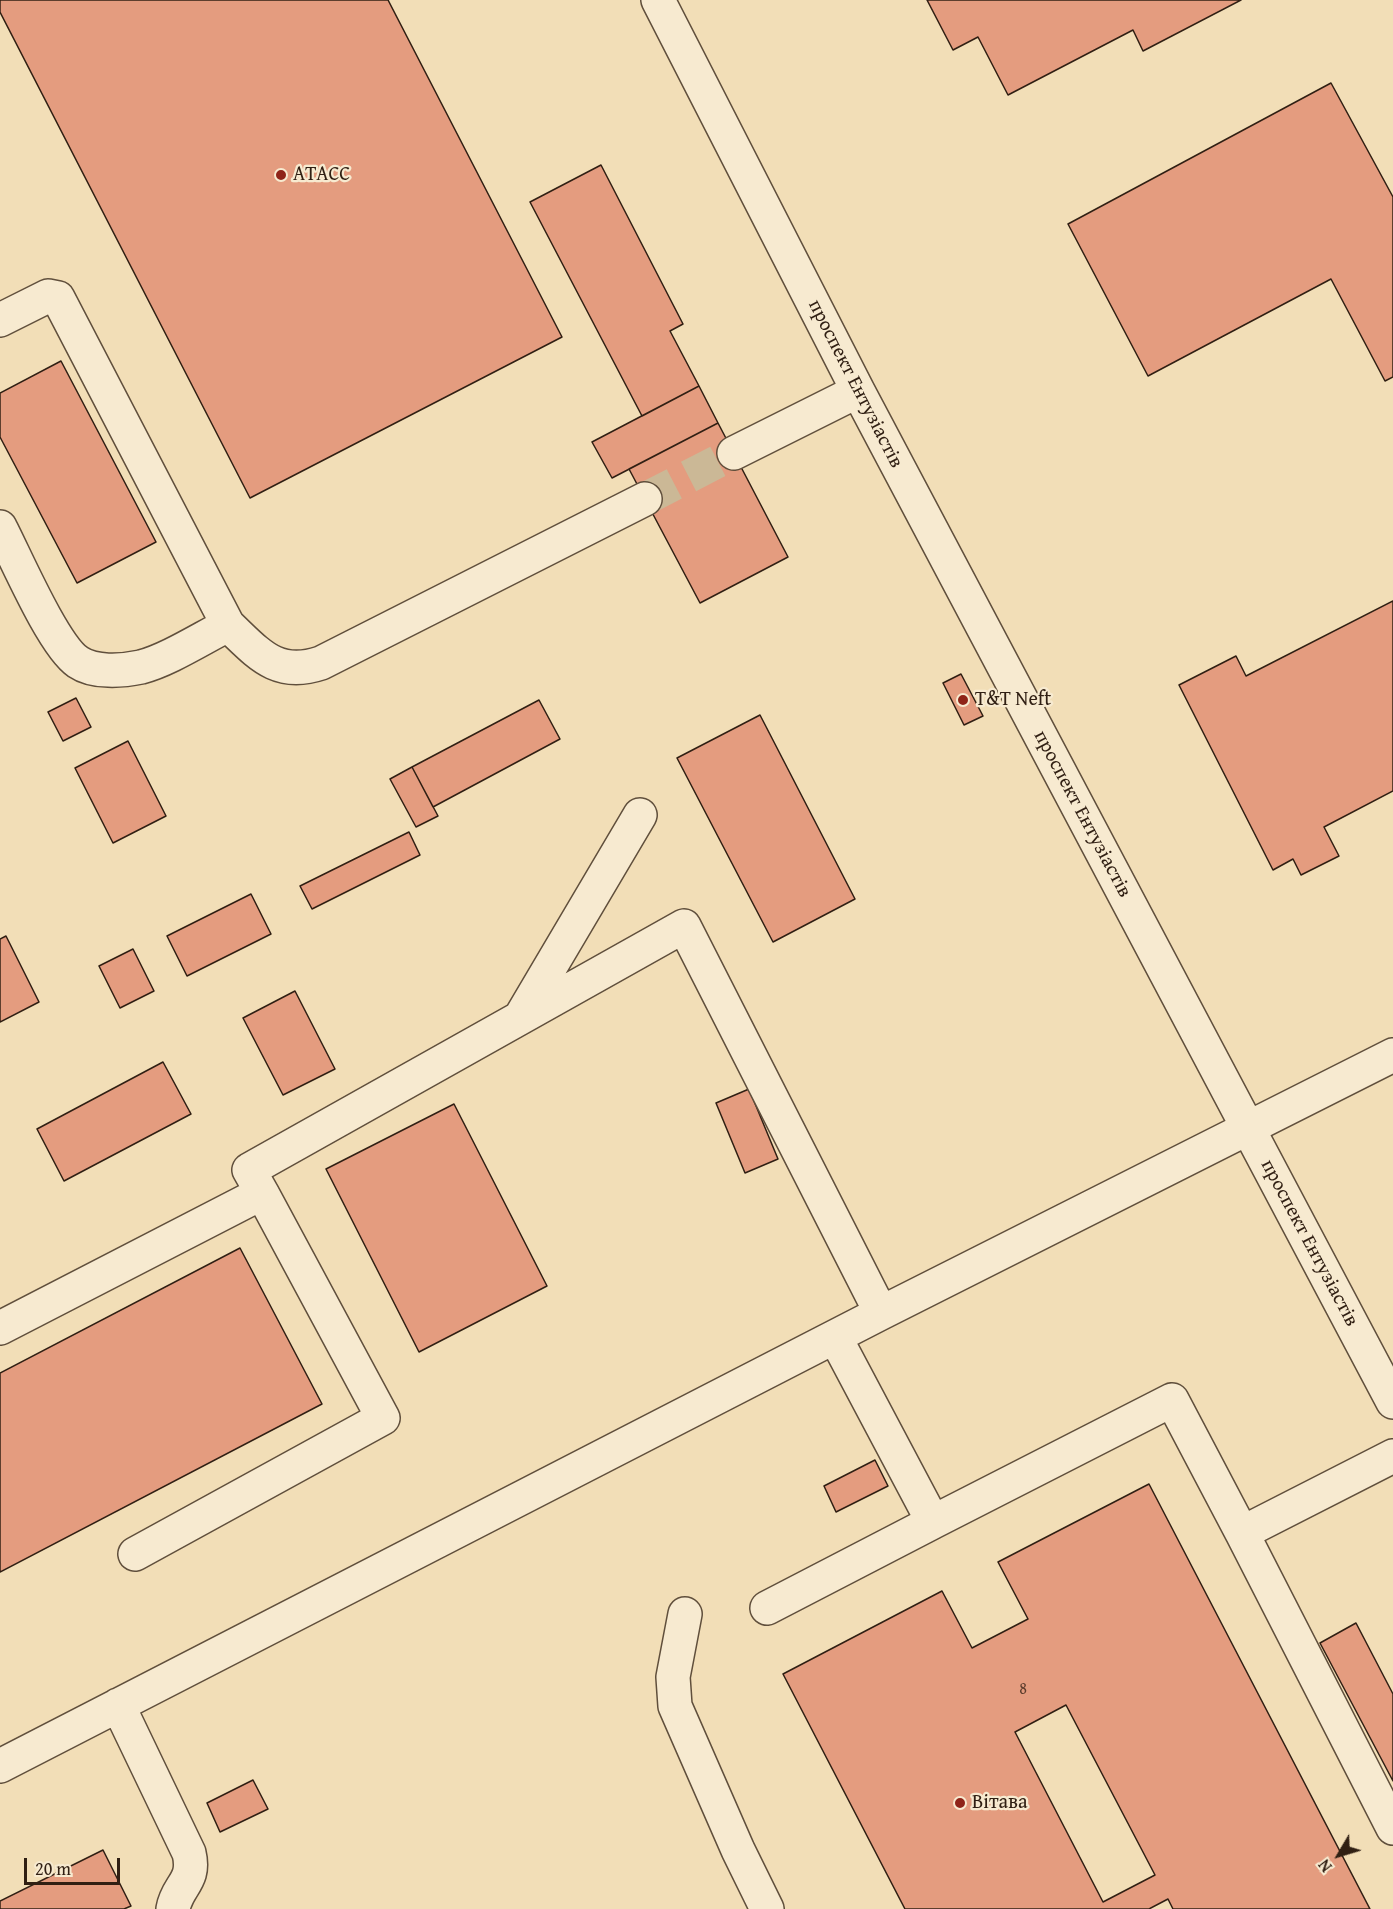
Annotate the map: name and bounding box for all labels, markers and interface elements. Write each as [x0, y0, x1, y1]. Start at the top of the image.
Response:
place label: АТАСС [293, 163, 350, 187]
marker: АТАСС [274, 168, 288, 182]
street label: проспект Ентузіастів [802, 296, 908, 472]
place label: T&T Neft [975, 688, 1051, 712]
marker: T&T Neft [956, 693, 970, 707]
street label: проспект Ентузіастів [1028, 726, 1136, 902]
street label: проспект Ентузіастів [1255, 1155, 1363, 1331]
house number: 8 [1019, 1680, 1027, 1700]
place label: Вітава [972, 1791, 1027, 1815]
marker: Вітава [953, 1796, 967, 1810]
north arrow [1309, 1825, 1369, 1885]
scale bar [27, 1846, 123, 1884]
text: N [1312, 1854, 1338, 1878]
text: 20 m [35, 1855, 71, 1882]

